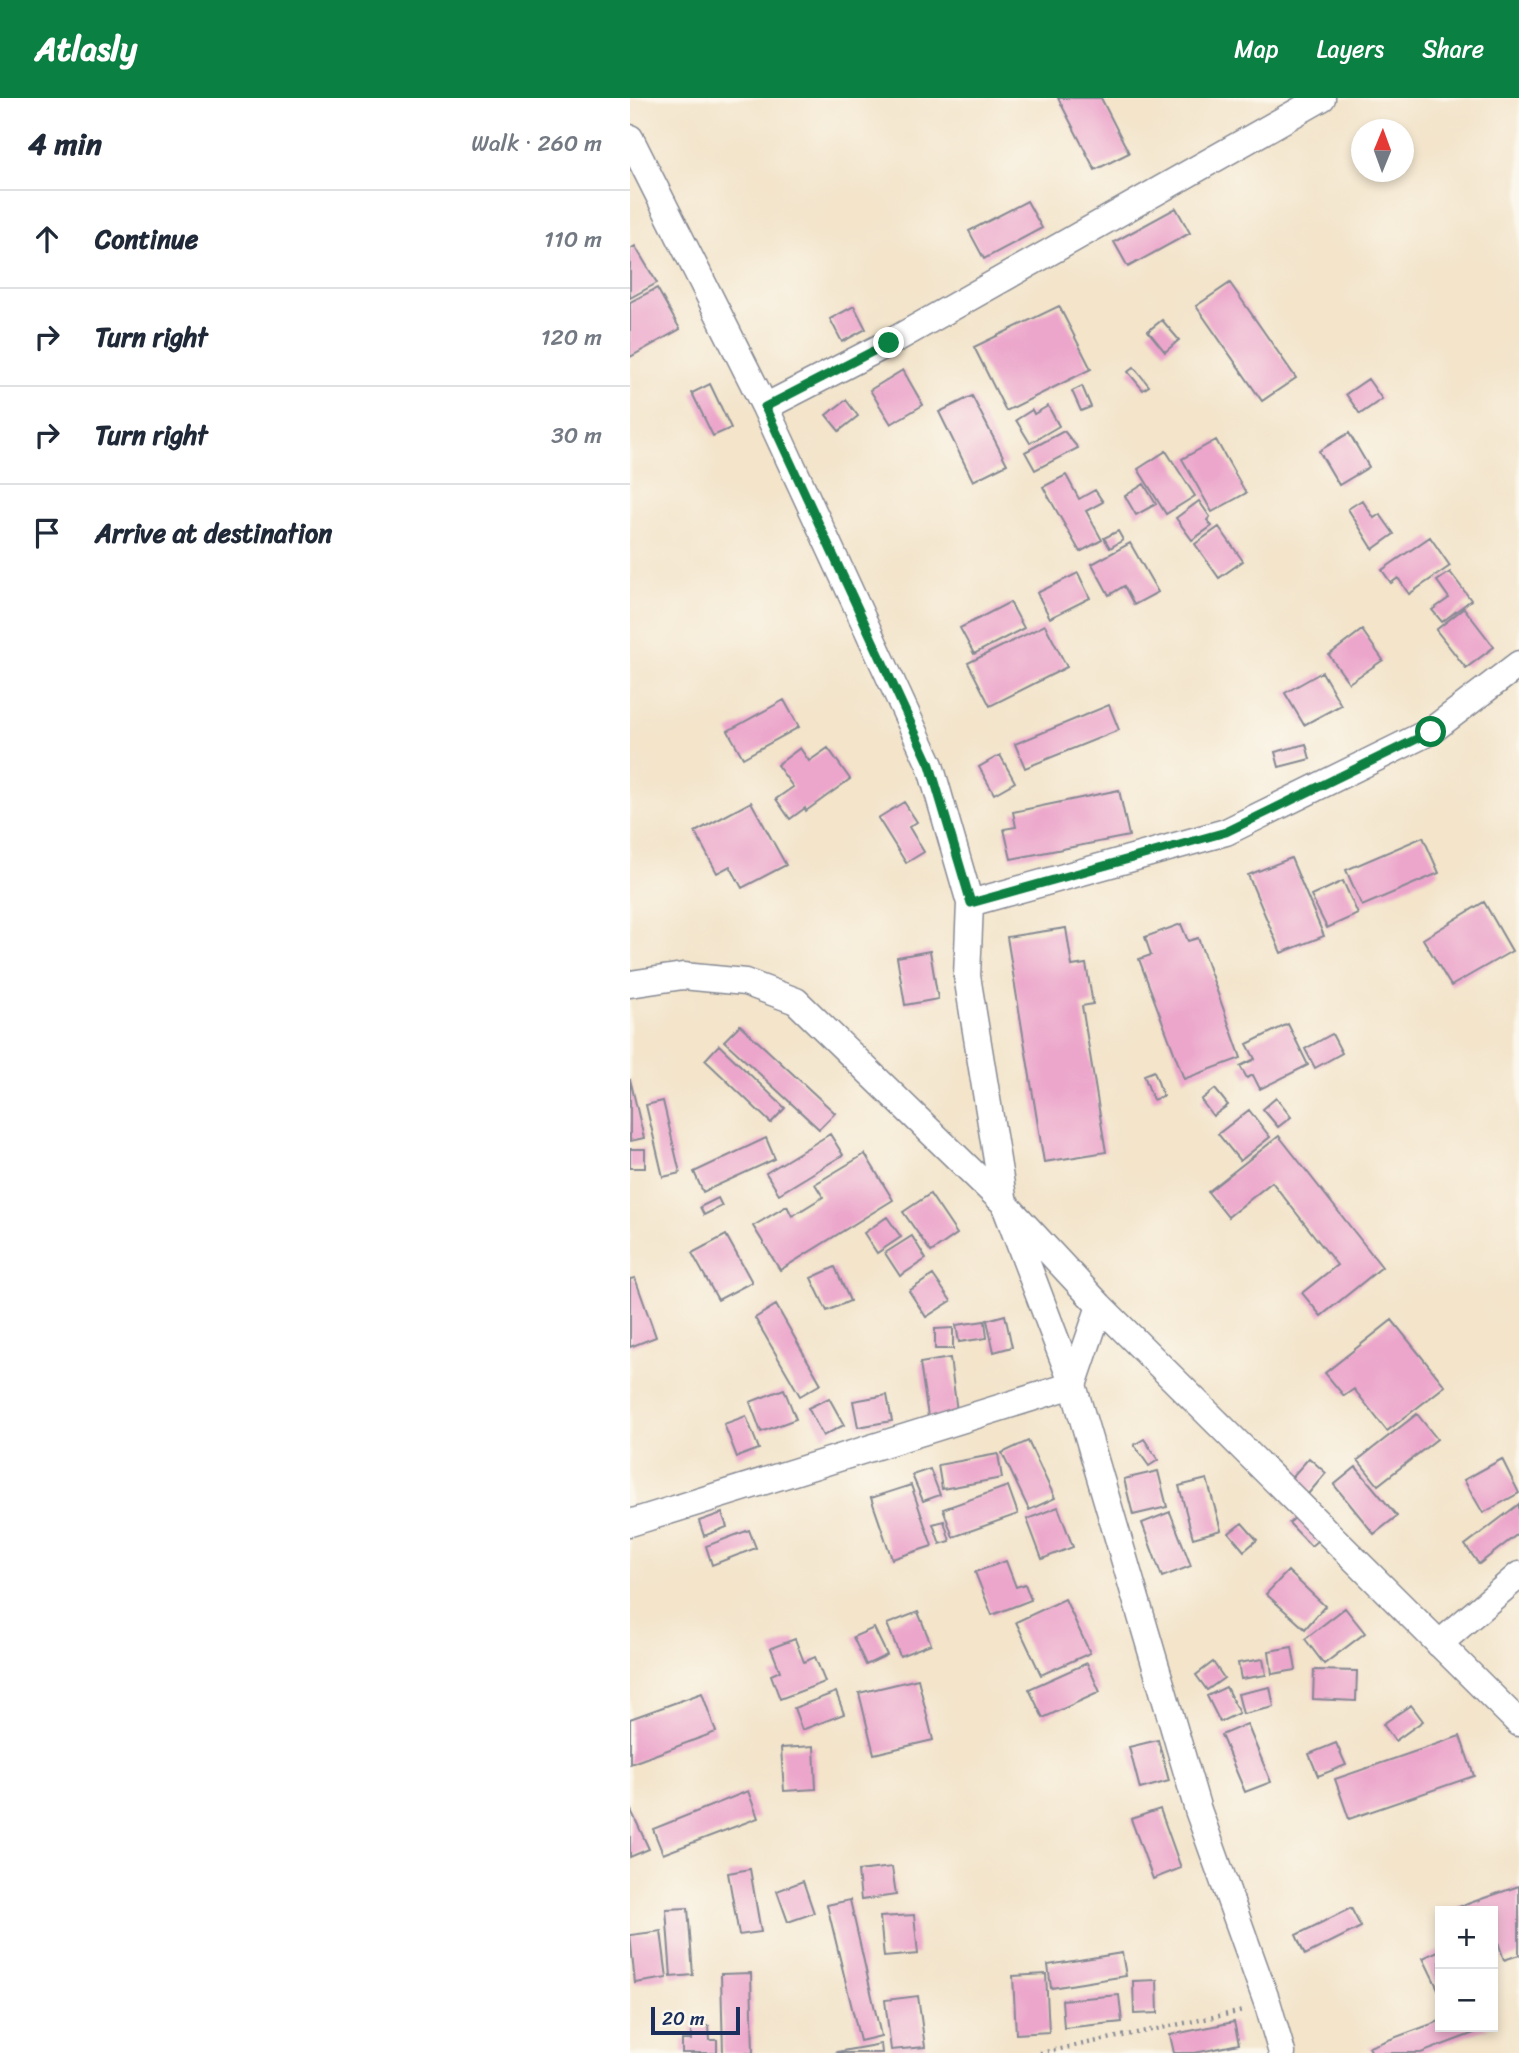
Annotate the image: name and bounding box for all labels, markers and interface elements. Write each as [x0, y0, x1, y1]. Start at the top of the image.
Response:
text: Atlasly [35, 20, 137, 78]
text: Map [1234, 28, 1279, 70]
text: Layers [1317, 28, 1384, 70]
text: Share [1422, 28, 1484, 70]
text: 4 min [28, 117, 102, 171]
north arrow [1351, 119, 1414, 182]
text: Walk · 260 m [471, 123, 602, 164]
text: Continue [95, 216, 198, 262]
text: 110 m [544, 219, 602, 260]
icon: ahead [28, 220, 66, 258]
text: Turn right [95, 314, 208, 360]
text: 120 m [541, 317, 602, 358]
icon: right [28, 318, 66, 356]
route end [873, 327, 904, 358]
text: Turn right [95, 412, 208, 458]
text: 30 m [551, 415, 602, 456]
icon: right [28, 416, 66, 454]
text: Arrive at destination [95, 510, 332, 556]
icon: arrive [28, 514, 66, 552]
route start [1415, 716, 1446, 747]
map controls [1435, 1906, 1498, 2032]
button: + [1435, 1906, 1498, 1969]
button: − [1435, 1969, 1498, 2032]
text: 20 m [662, 2002, 705, 2035]
scale bar [651, 2004, 740, 2036]

